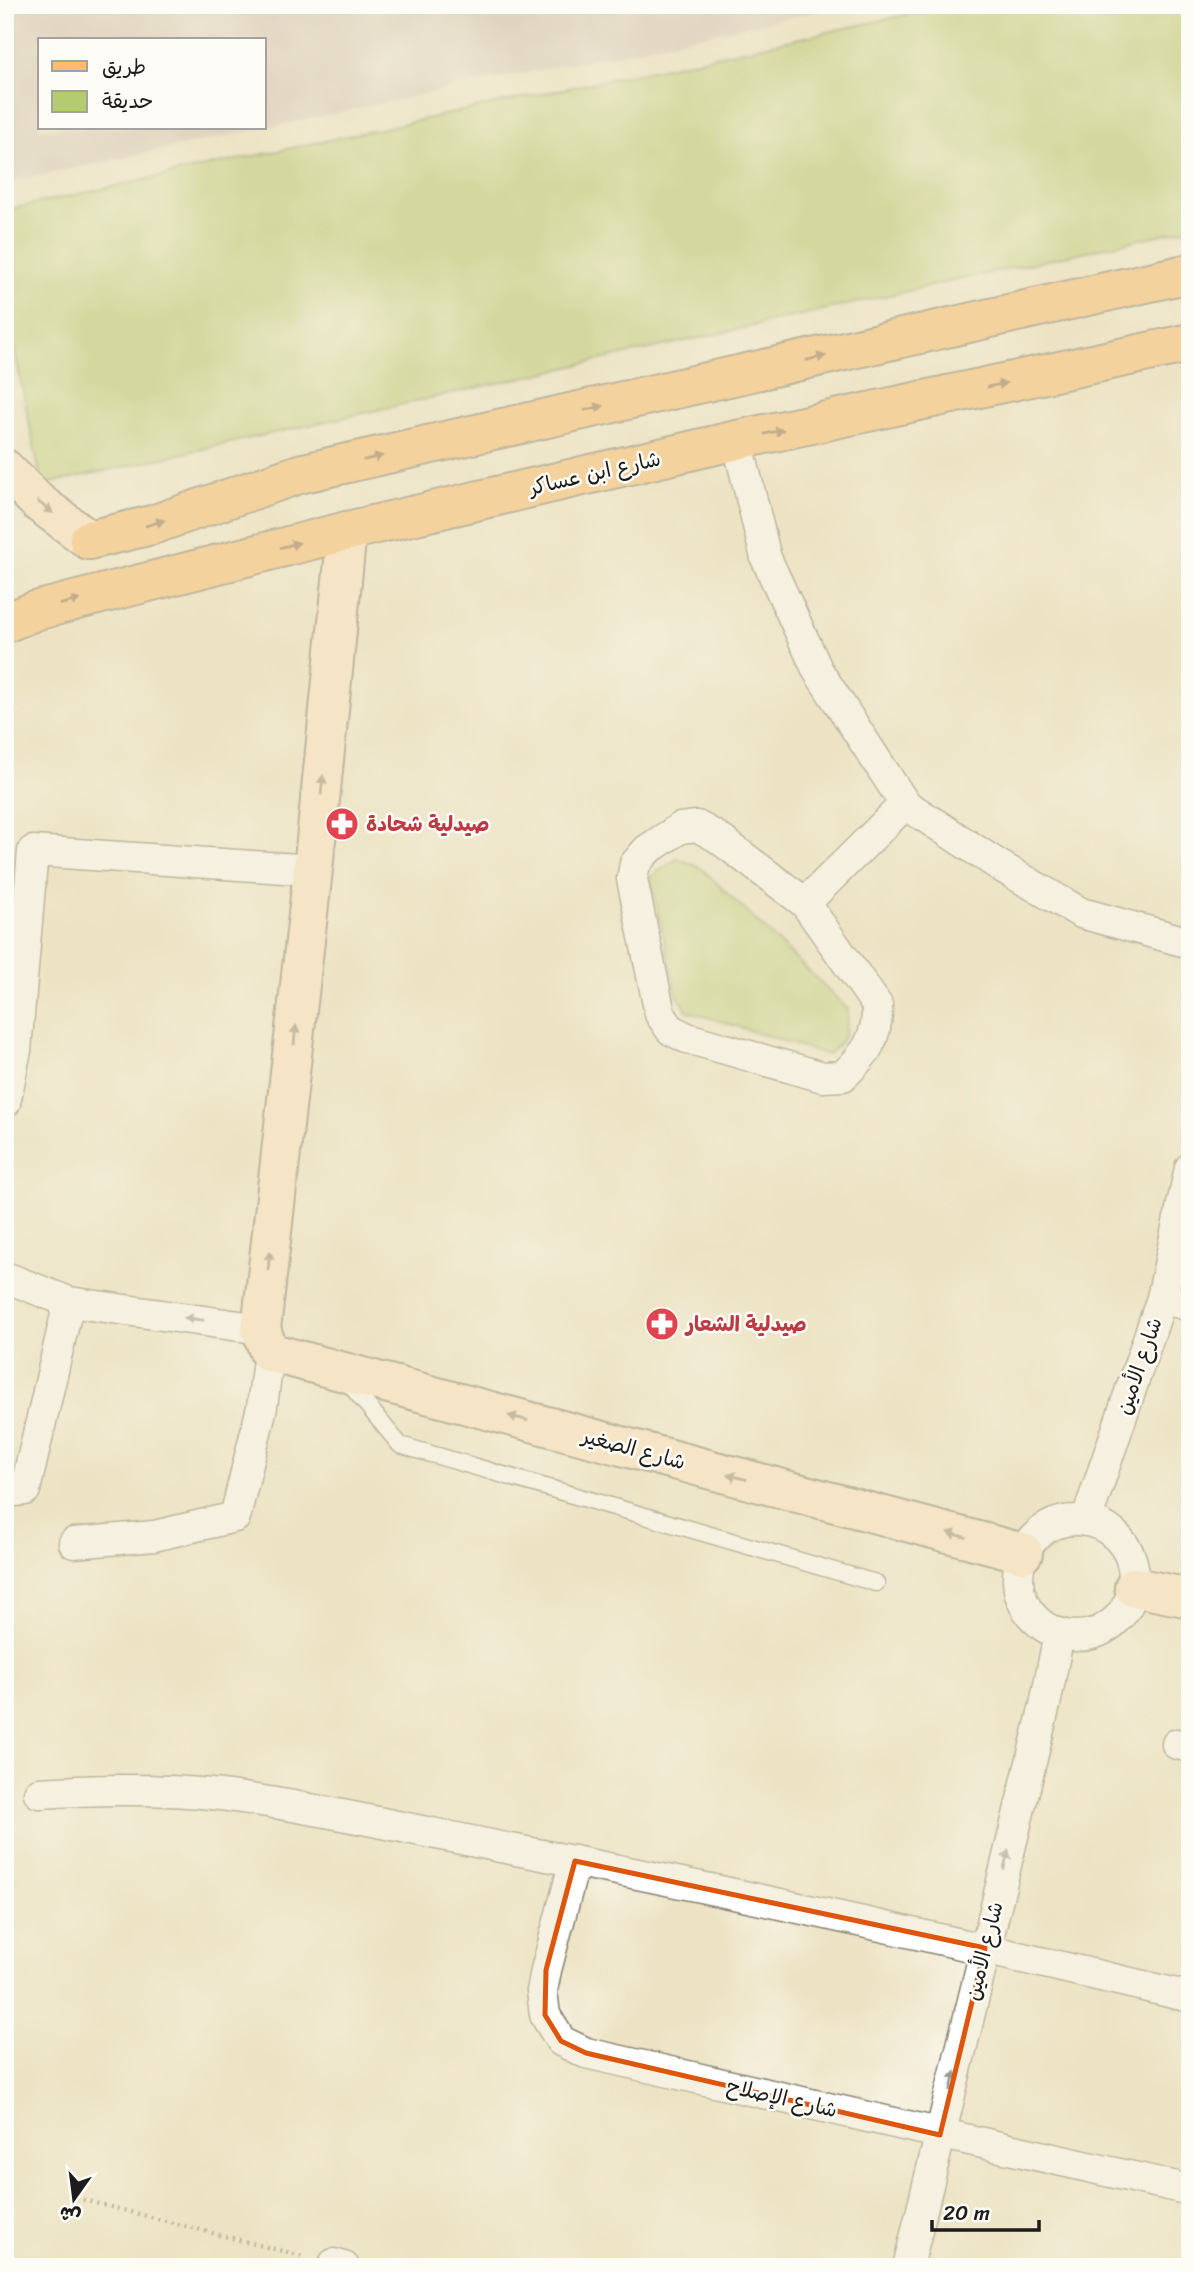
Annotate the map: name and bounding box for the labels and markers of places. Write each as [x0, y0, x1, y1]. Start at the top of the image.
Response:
pharmacy icon: صيدلية شحادة [323, 805, 361, 843]
place label: صيدلية شحادة [366, 805, 489, 843]
pharmacy icon: صيدلية الشعار [643, 1305, 681, 1343]
place label: صيدلية الشعار [684, 1305, 807, 1343]

